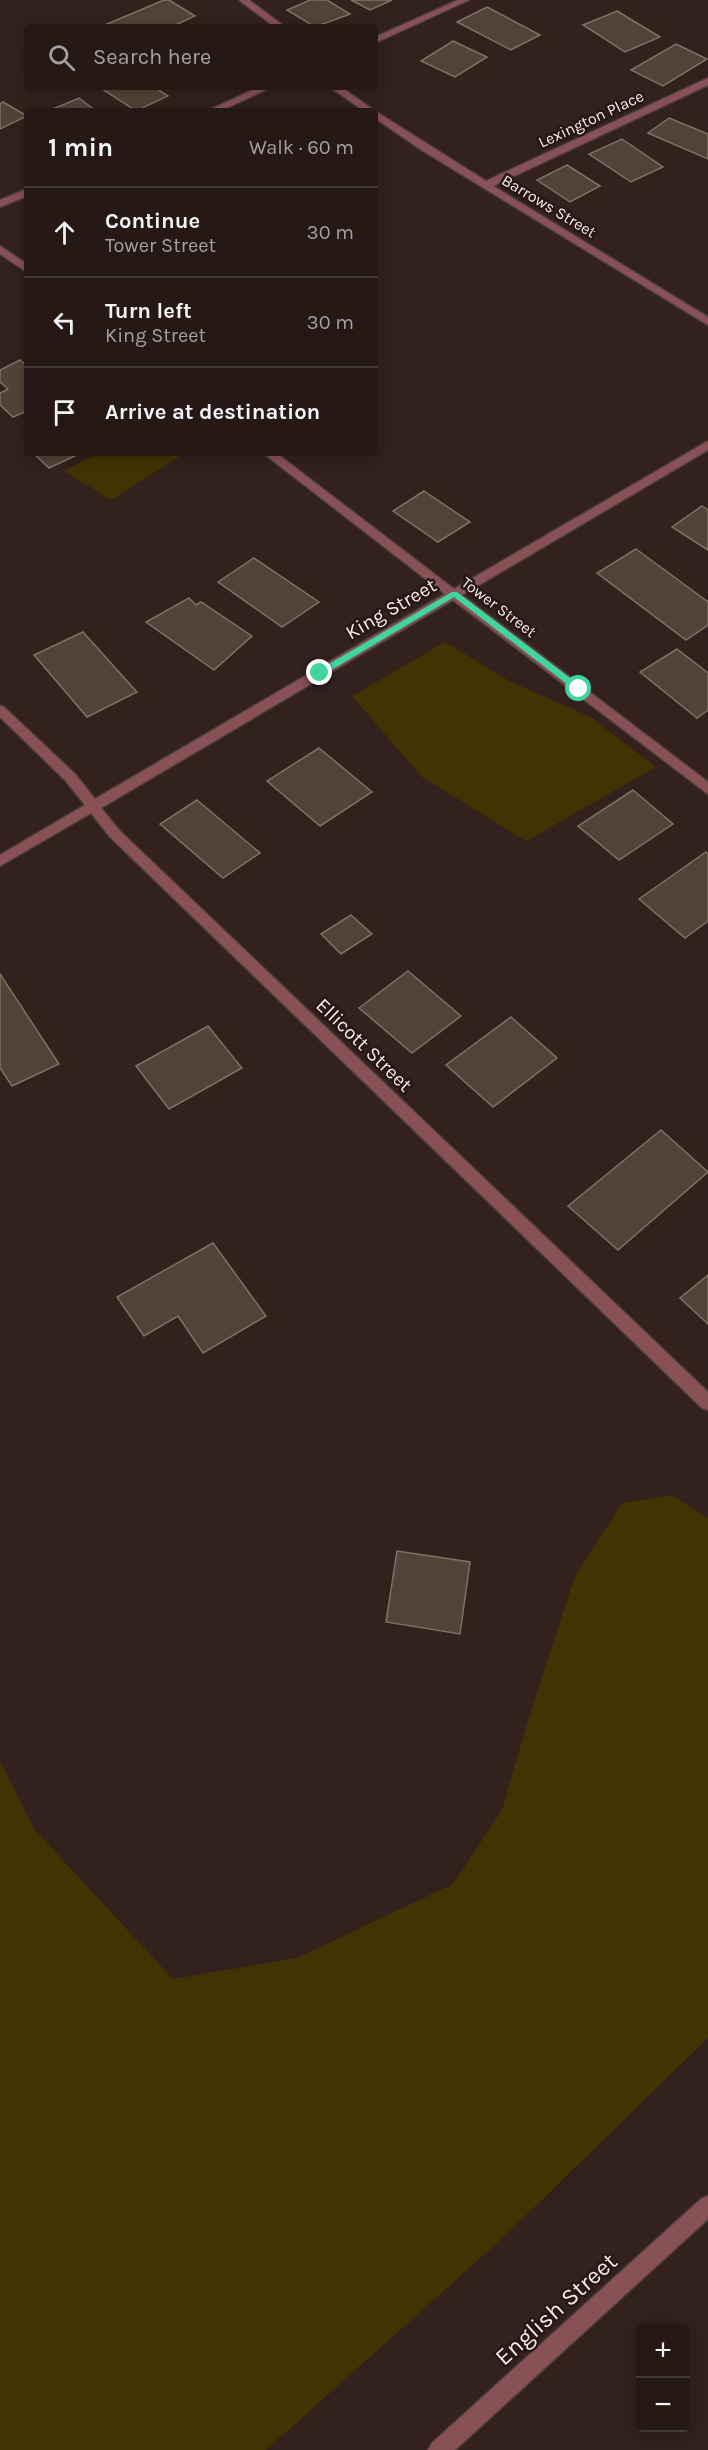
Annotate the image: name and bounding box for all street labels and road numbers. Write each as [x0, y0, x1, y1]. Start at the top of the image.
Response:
street label: Lexington Place [535, 86, 647, 152]
street label: Barrows Street [498, 170, 600, 242]
street label: Tower Street [458, 573, 540, 641]
street label: King Street [341, 574, 441, 644]
street label: Ellicott Street [311, 994, 417, 1097]
street label: English Street [489, 2247, 623, 2371]

